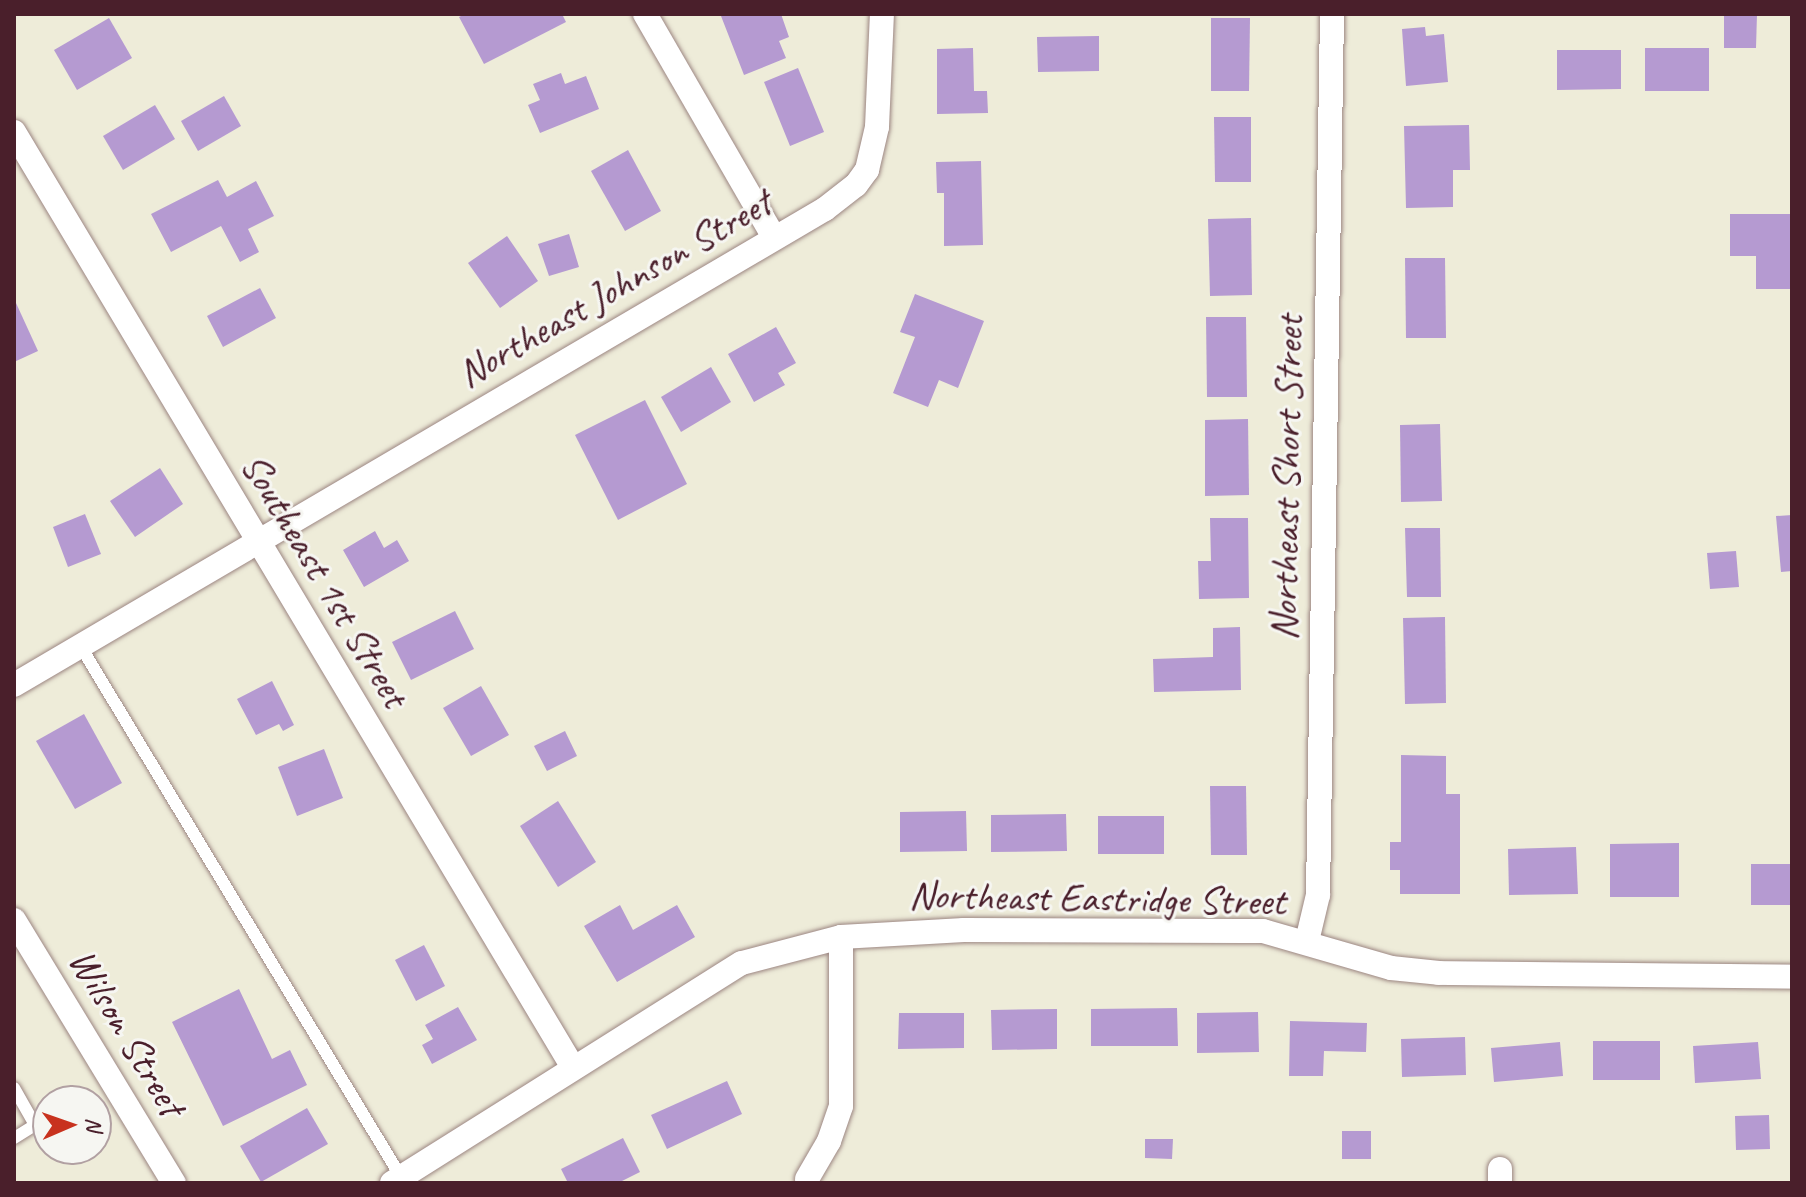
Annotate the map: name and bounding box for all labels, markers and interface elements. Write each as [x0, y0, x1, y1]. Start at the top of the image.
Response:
street label: Northeast Johnson Street [448, 178, 780, 398]
street label: Northeast Short Street [1259, 314, 1313, 642]
street label: Southeast 1st Street [230, 444, 420, 716]
street label: Northeast Eastridge Street [908, 871, 1286, 925]
street label: Wilson Street [58, 940, 196, 1124]
north arrow [32, 1085, 112, 1165]
text: N [80, 1117, 108, 1132]

